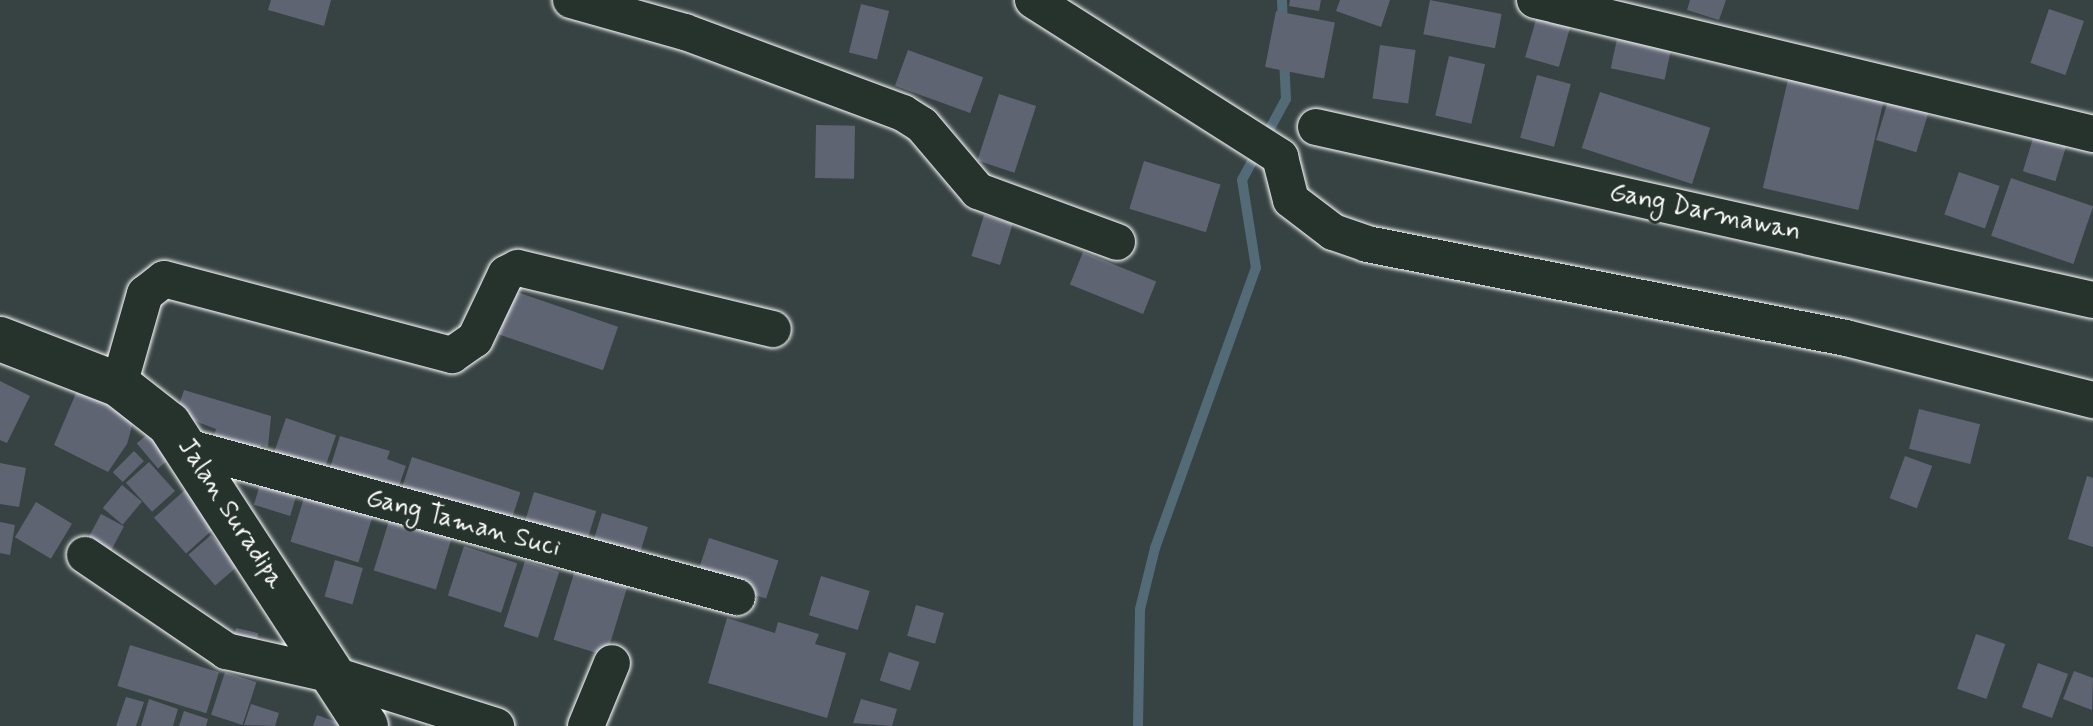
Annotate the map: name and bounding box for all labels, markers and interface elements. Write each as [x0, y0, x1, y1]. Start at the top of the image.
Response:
street label: Gang Darmawan [1606, 177, 1804, 249]
street label: Jalan Suradipa [171, 435, 289, 593]
street label: Gang Taman Suci [364, 483, 562, 565]

